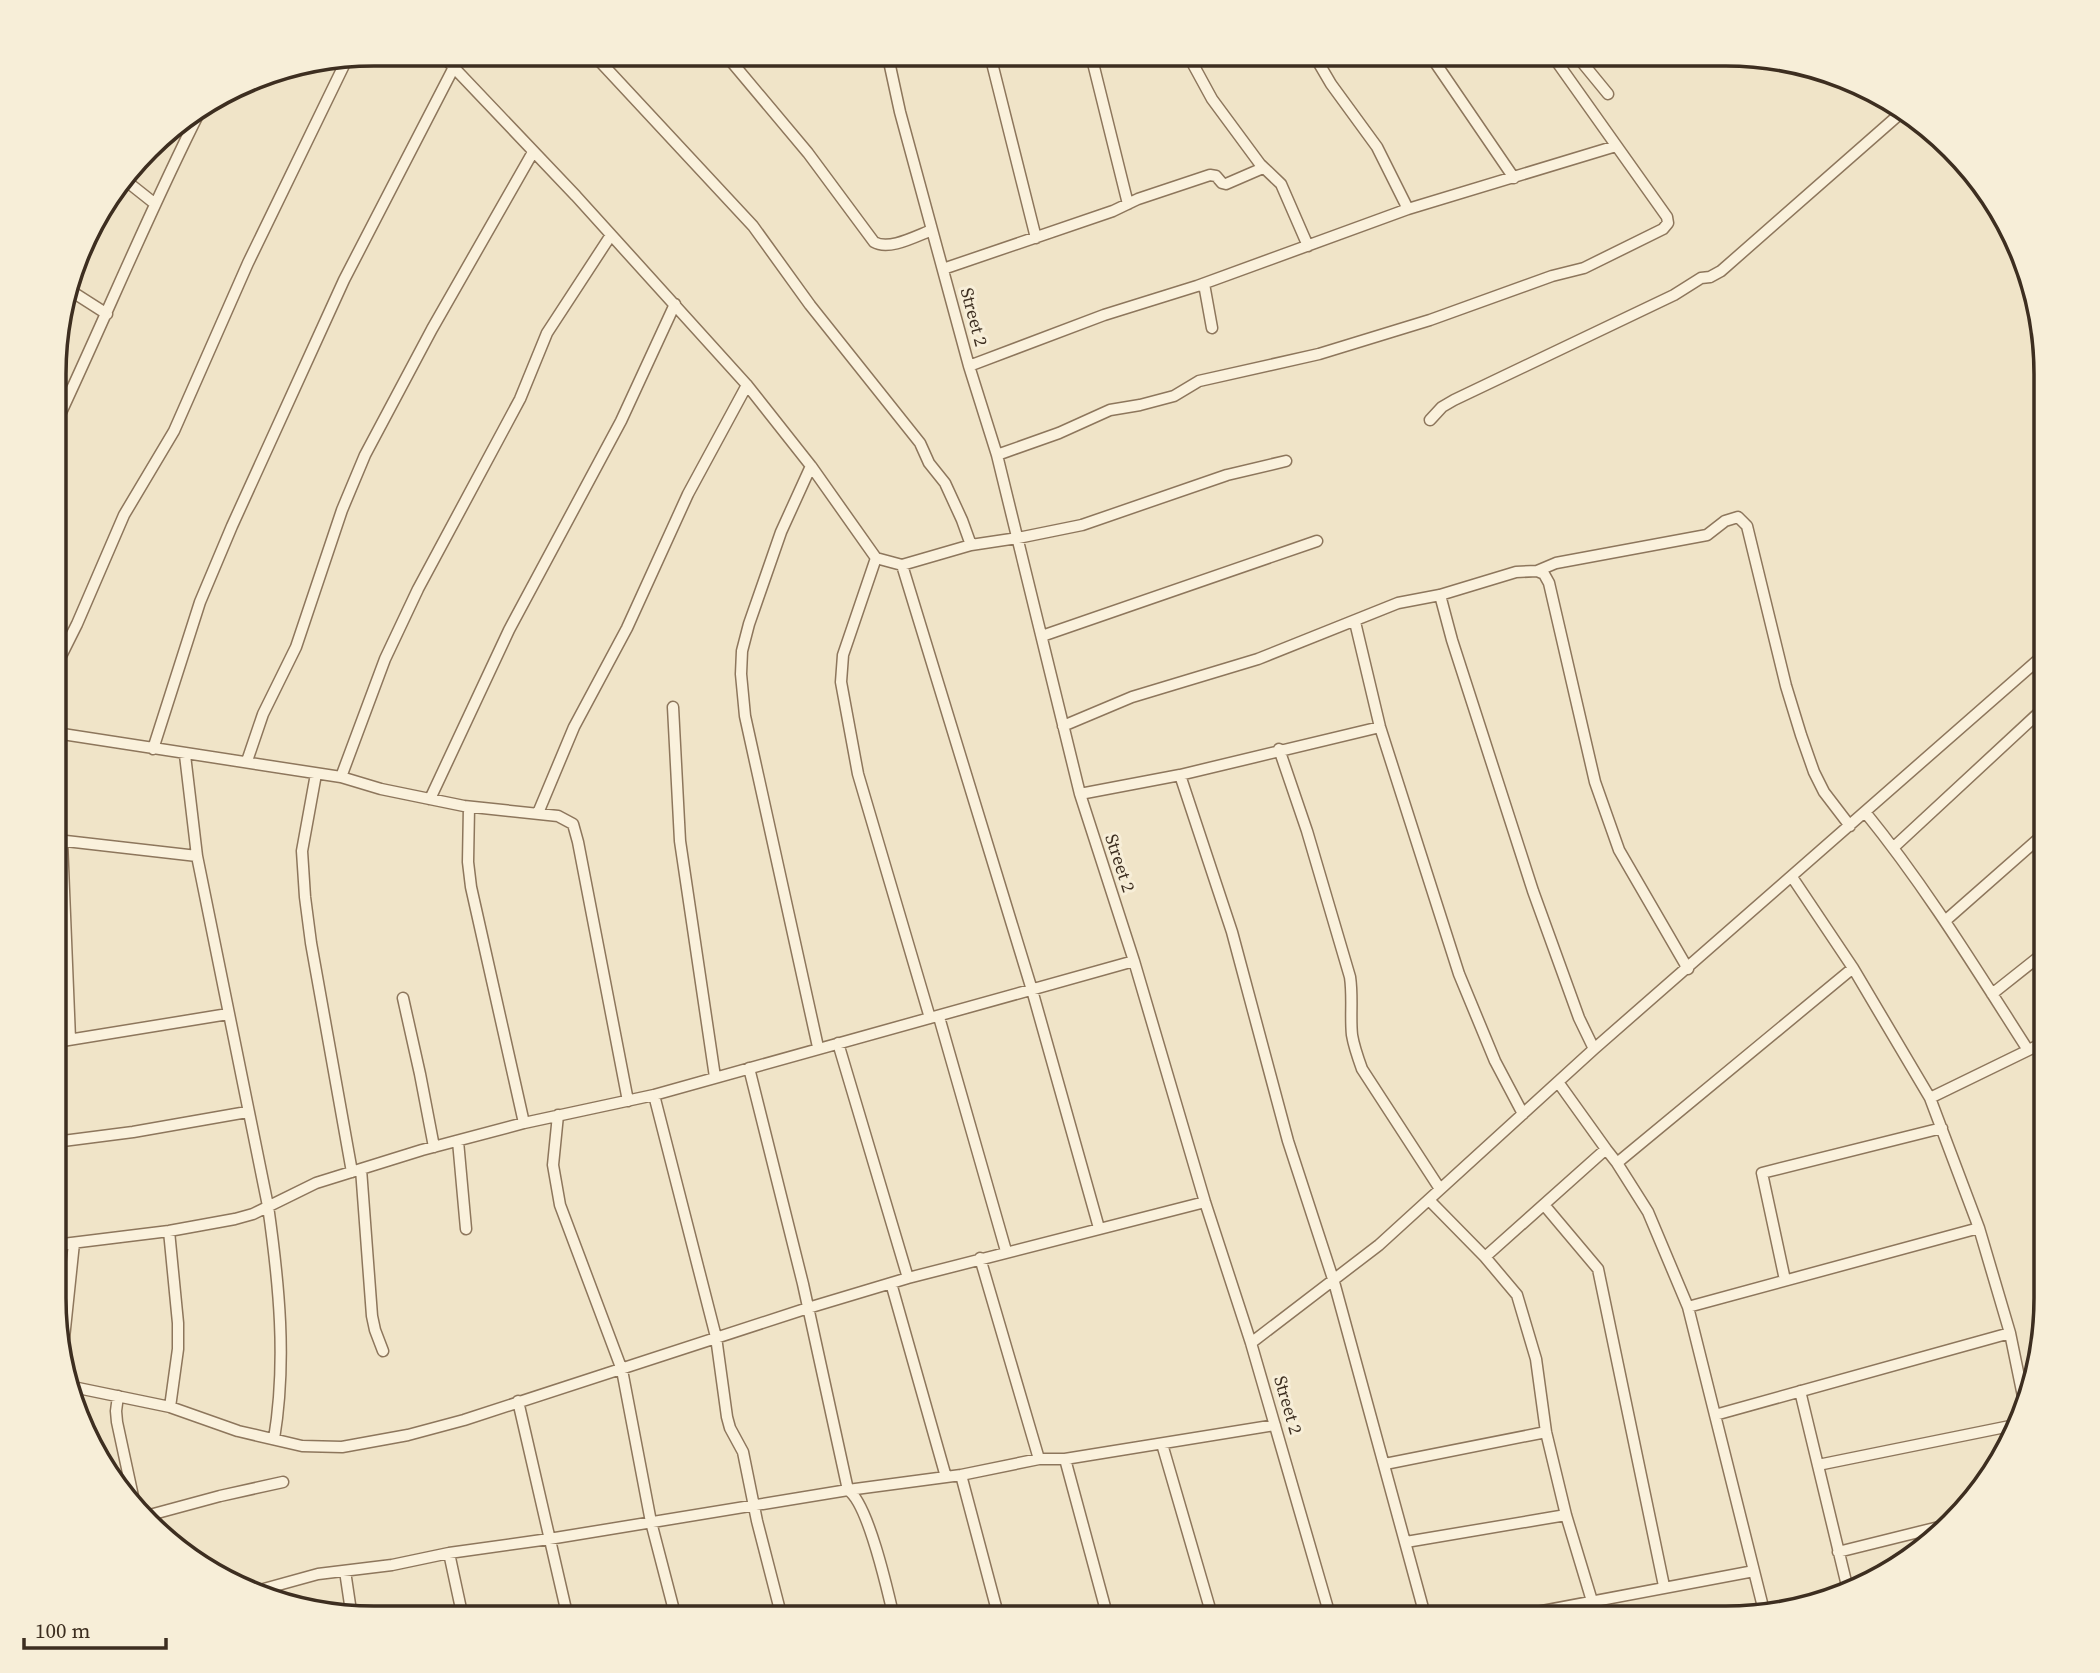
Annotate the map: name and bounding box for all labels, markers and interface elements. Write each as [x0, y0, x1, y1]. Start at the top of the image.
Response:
street label: Street 2 [955, 285, 994, 349]
street label: Street 2 [1099, 831, 1142, 895]
street label: Street 2 [1268, 1373, 1309, 1437]
scale bar [24, 1606, 166, 1650]
text: 100 m [35, 1616, 90, 1645]

